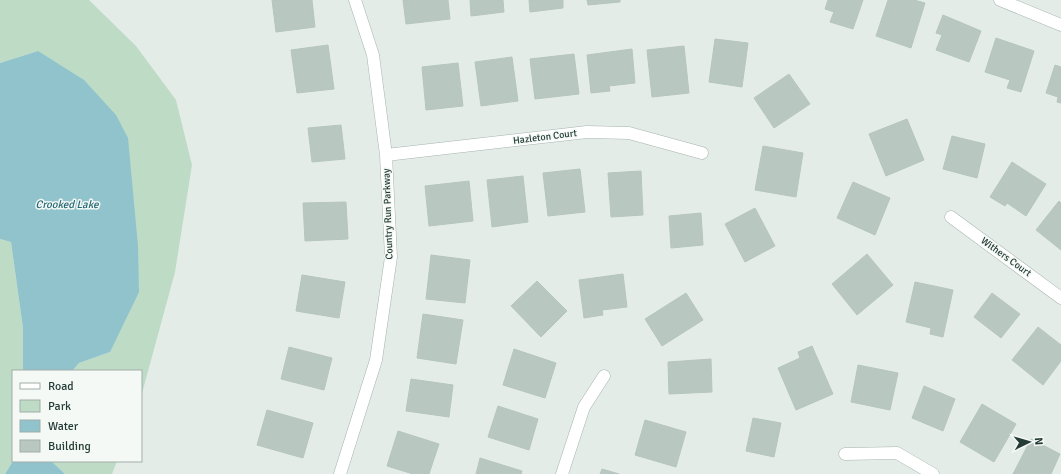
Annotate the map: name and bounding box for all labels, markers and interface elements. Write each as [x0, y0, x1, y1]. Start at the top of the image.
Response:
street label: Hazleton Court [512, 127, 578, 147]
street label: Country Run Parkway [380, 168, 396, 260]
water label: Crooked Lake [35, 198, 99, 211]
street label: Withers Court [978, 235, 1034, 280]
legend [12, 370, 142, 462]
text: Road [48, 379, 74, 394]
text: Park [48, 399, 71, 414]
text: Water [48, 419, 79, 434]
north arrow [1009, 422, 1049, 462]
text: N [1032, 437, 1045, 446]
text: Building [48, 439, 91, 454]

